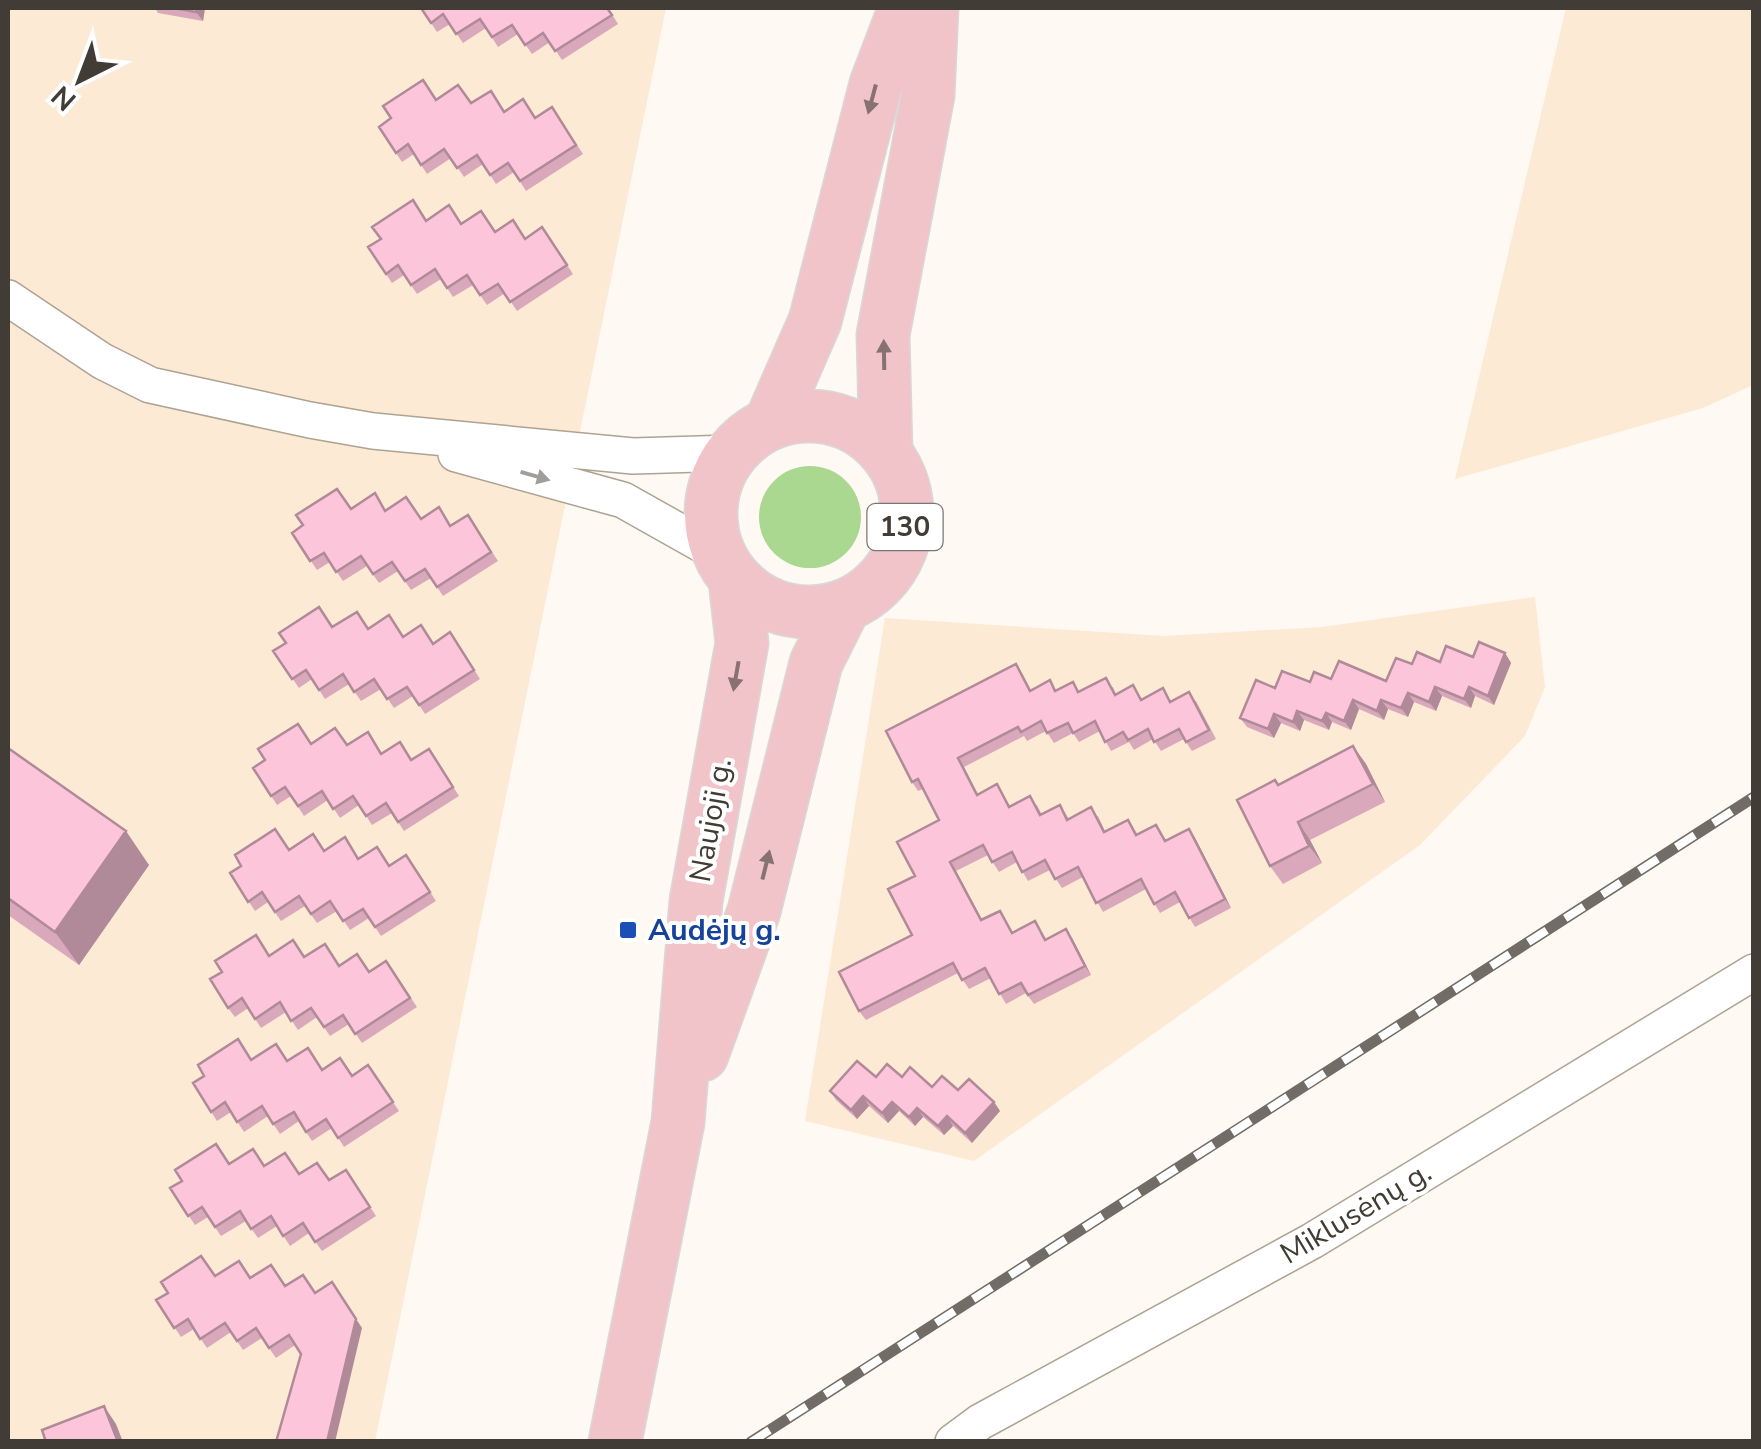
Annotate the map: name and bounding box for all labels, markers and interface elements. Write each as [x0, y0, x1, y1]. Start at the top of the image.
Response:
north arrow [30, 30, 130, 130]
text: N [43, 77, 84, 119]
one-way arrow [864, 84, 879, 115]
one-way arrow [876, 339, 892, 371]
one-way arrow [520, 469, 551, 484]
road number: 130 [868, 504, 942, 550]
one-way arrow [728, 661, 743, 693]
street label: Naujoji g. [680, 755, 742, 885]
one-way arrow [759, 849, 775, 880]
place label: Audėjų g. [648, 910, 781, 951]
marker: Audėjų g. [617, 919, 639, 941]
street label: Miklusėnų g. [1273, 1152, 1439, 1274]

